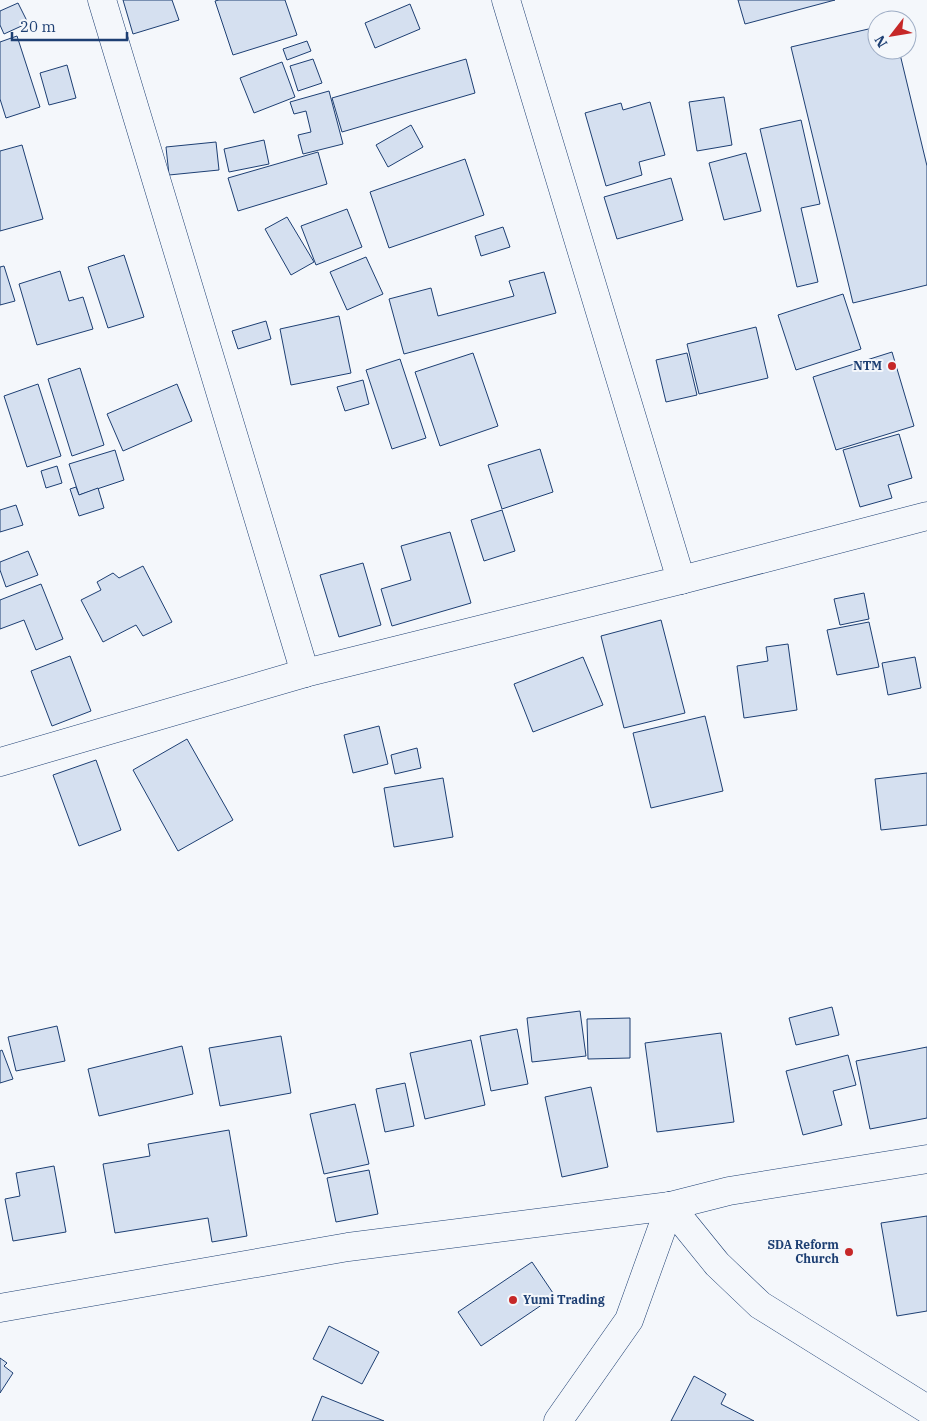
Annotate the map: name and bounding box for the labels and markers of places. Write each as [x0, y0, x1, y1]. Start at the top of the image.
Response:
place label: NTM [853, 358, 882, 373]
marker: NTM [886, 360, 898, 372]
place label: SDA Reform Church [767, 1237, 839, 1266]
marker: SDA Reform Church [843, 1246, 855, 1258]
place label: Yumi Trading [523, 1292, 605, 1307]
marker: Yumi Trading [507, 1294, 519, 1306]

